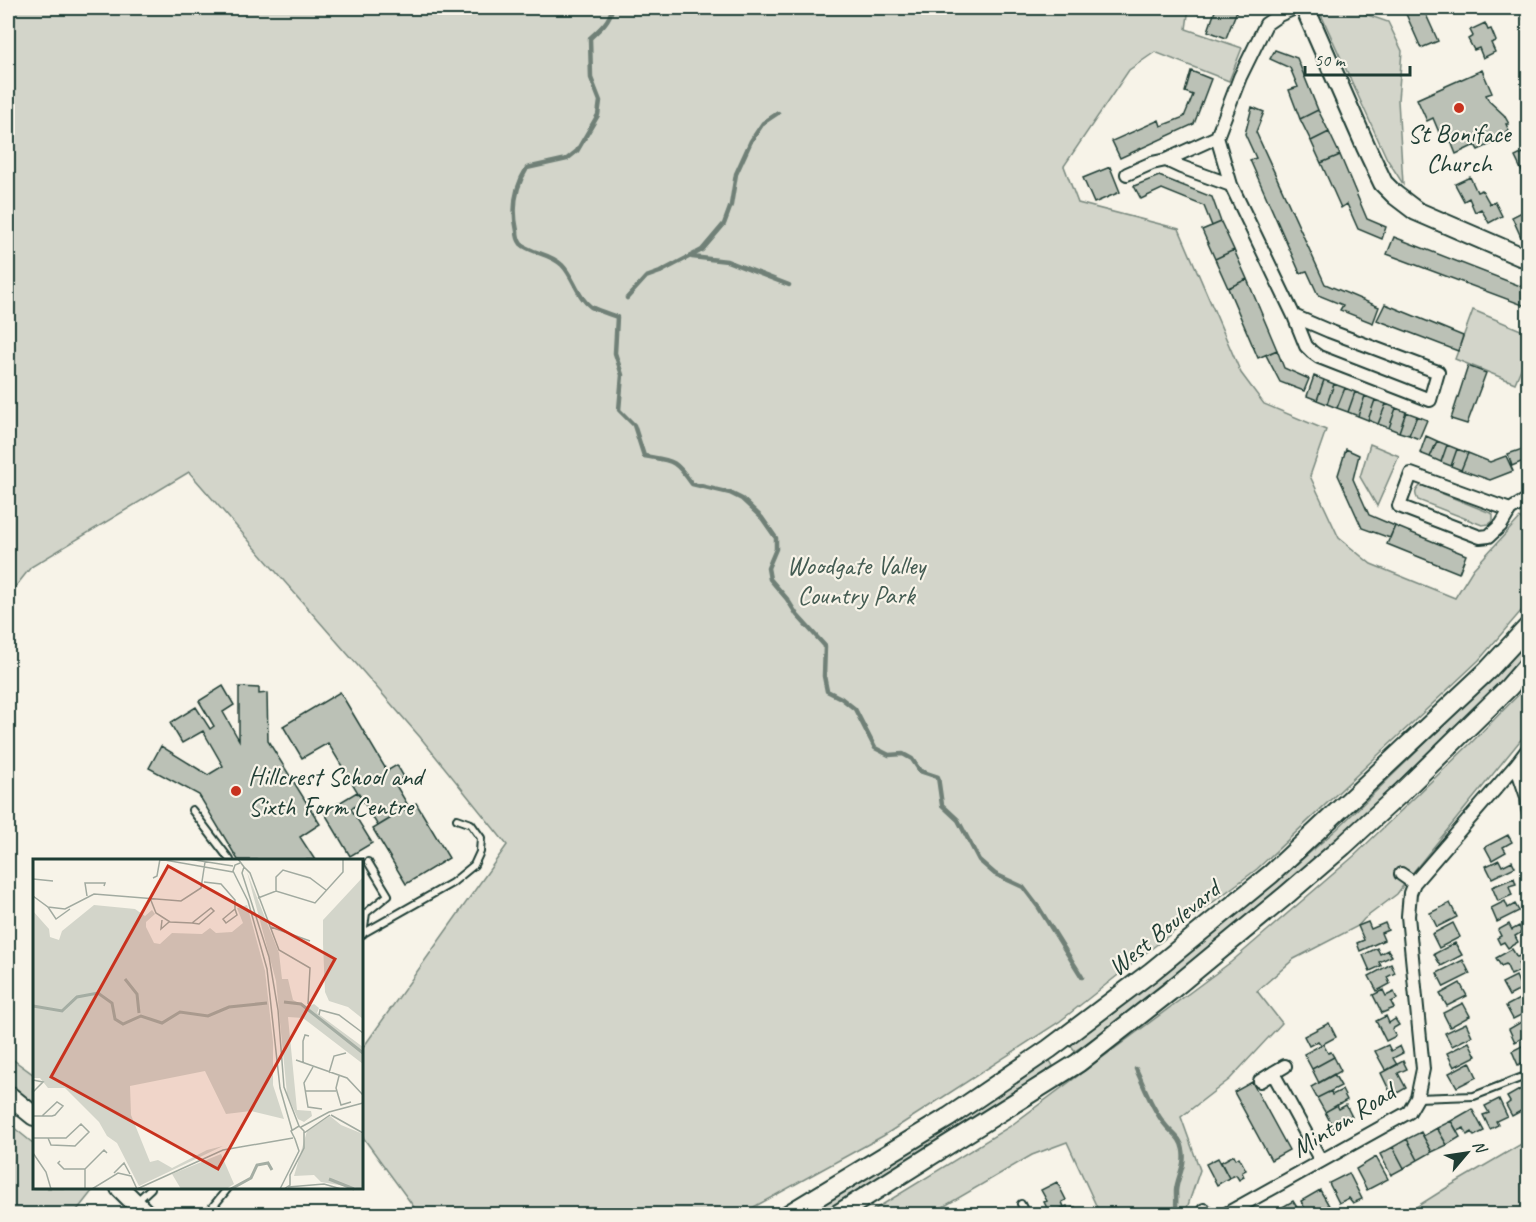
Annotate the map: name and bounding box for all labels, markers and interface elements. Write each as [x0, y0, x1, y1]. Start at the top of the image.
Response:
scale bar [1305, 39, 1410, 77]
text: 50 m [1314, 49, 1347, 71]
marker: St Boniface Church [1452, 101, 1466, 115]
place label: St Boniface Church [1407, 117, 1513, 180]
park label: Woodgate Valley Country Park [787, 549, 927, 612]
place label: Hillcrest School and Sixth Form Centre [248, 760, 426, 823]
marker: Hillcrest School and Sixth Form Centre [229, 784, 243, 798]
inset map [33, 859, 363, 1189]
street label: West Boulevard [1101, 870, 1230, 983]
street label: Minton Road [1285, 1073, 1404, 1165]
north arrow [1437, 1123, 1497, 1183]
text: N [1468, 1137, 1492, 1158]

